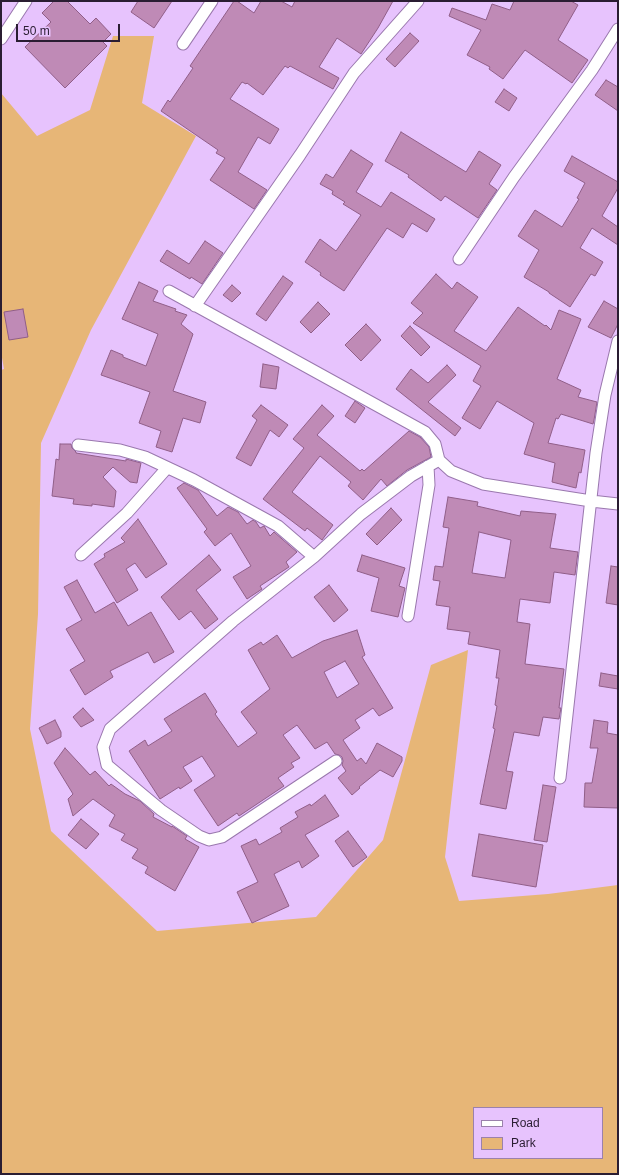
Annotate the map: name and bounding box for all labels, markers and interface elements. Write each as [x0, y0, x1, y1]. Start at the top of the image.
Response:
scale bar [18, 16, 122, 42]
text: 50 m [23, 24, 50, 38]
legend [473, 1107, 603, 1159]
text: Road [511, 1116, 540, 1130]
text: Park [511, 1136, 536, 1150]

